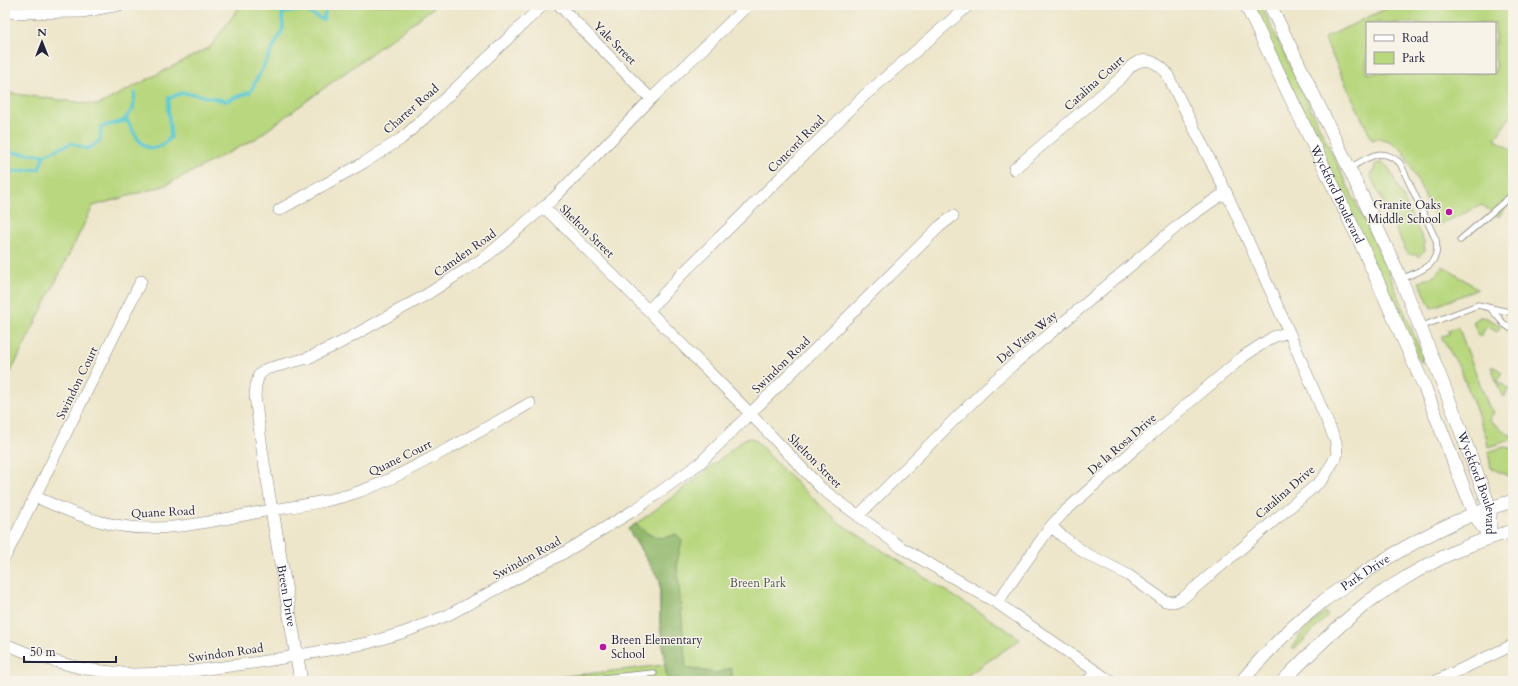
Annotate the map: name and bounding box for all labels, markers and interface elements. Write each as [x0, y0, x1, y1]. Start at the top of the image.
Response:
street label: Yale Street [590, 18, 640, 68]
north arrow [22, 22, 62, 62]
legend [1366, 22, 1496, 74]
text: N [37, 25, 47, 40]
text: Road [1402, 30, 1429, 46]
text: Park [1402, 50, 1426, 66]
street label: Catalina Court [1061, 52, 1128, 114]
street label: Charter Road [380, 80, 443, 138]
street label: Concord Road [764, 111, 829, 176]
street label: Wyckford Boulevard [1306, 141, 1368, 247]
place label: Granite Oaks Middle School [1368, 197, 1441, 227]
street label: Shelton Street [556, 201, 618, 261]
marker: Granite Oaks Middle School [1444, 207, 1454, 217]
street label: Camden Road [431, 225, 500, 280]
street label: Del Vista Way [993, 306, 1061, 367]
street label: Swindon Road [748, 333, 814, 397]
street label: Swindon Court [52, 344, 102, 422]
street label: De la Rosa Drive [1084, 410, 1160, 478]
street label: Wyckford Boulevard [1453, 428, 1498, 535]
street label: Shelton Street [784, 430, 846, 492]
street label: Quane Court [366, 436, 434, 480]
street label: Catalina Drive [1252, 462, 1318, 522]
street label: Quane Road [131, 502, 196, 522]
street label: Swindon Road [490, 532, 564, 583]
street label: Park Drive [1338, 551, 1393, 594]
street label: Breen Drive [273, 564, 300, 628]
park label: Breen Park [730, 575, 787, 591]
place label: Breen Elementary School [611, 632, 703, 662]
scale bar [24, 638, 116, 664]
street label: Swindon Road [188, 640, 265, 666]
marker: Breen Elementary School [598, 642, 608, 652]
text: 50 m [30, 644, 57, 660]

